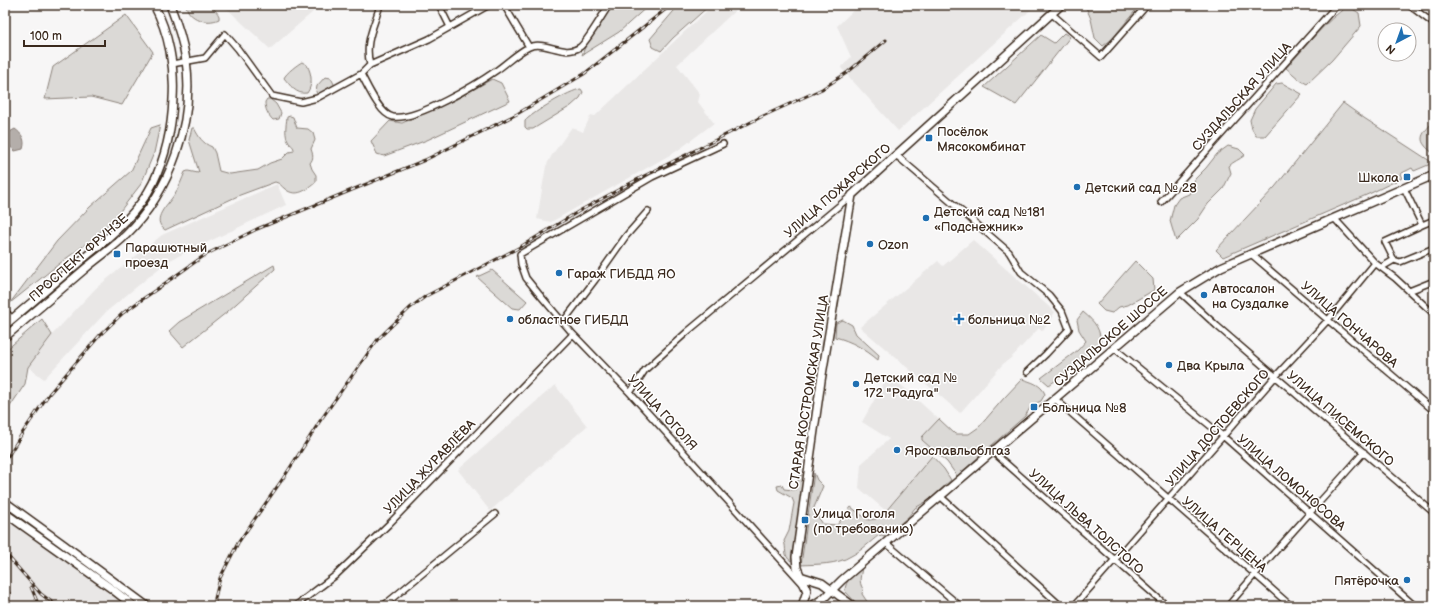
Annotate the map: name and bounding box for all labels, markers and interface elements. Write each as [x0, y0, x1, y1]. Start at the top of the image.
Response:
scale bar [24, 22, 105, 48]
north arrow [1377, 22, 1417, 62]
text: 100 m [30, 29, 62, 44]
street label: СУЗДАЛЬСКАЯ УЛИЦА [1189, 39, 1295, 154]
text: N [1383, 42, 1398, 57]
place label: Посёлок Мясокомбинат [937, 124, 1026, 155]
marker: Посёлок Мясокомбинат [924, 133, 934, 143]
street label: УЛИЦА ПОЖАРСКОГО [781, 140, 894, 241]
place label: Школа [1358, 170, 1399, 186]
marker: Школа [1402, 172, 1412, 182]
place label: Детский сад № 28 [1085, 180, 1197, 196]
marker: Детский сад № 28 [1072, 182, 1082, 192]
place label: Детский сад №181 «Подснежник» [934, 204, 1045, 235]
street label: ПРОСПЕКТ ФРУНЗЕ [26, 210, 132, 305]
marker: Детский сад №181 «Подснежник» [921, 213, 931, 223]
place label: Ozon [878, 237, 908, 253]
marker: Ozon [865, 239, 875, 249]
place label: Парашютный проезд [125, 240, 207, 271]
marker: Парашютный проезд [112, 249, 122, 259]
place label: Гараж ГИБДД ЯО [567, 266, 676, 282]
marker: Гараж ГИБДД ЯО [554, 268, 564, 278]
street label: УЛИЦА ГОНЧАРОВА [1298, 278, 1401, 371]
place label: Автосалон на Суздалке [1211, 281, 1289, 312]
street label: СУЗДАЛЬСКОЕ ШОССЕ [1051, 283, 1171, 390]
marker: Автосалон на Суздалке [1199, 290, 1209, 300]
street label: СТАРАЯ КОСТРОМСКАЯ УЛИЦА [786, 293, 832, 491]
place label: областное ГИБДД [518, 312, 629, 328]
place label: больница №2 [968, 312, 1051, 328]
marker: больница №2 [953, 313, 965, 325]
marker: областное ГИБДД [505, 314, 515, 324]
place label: Два Крыла [1177, 358, 1245, 374]
marker: Два Крыла [1164, 360, 1174, 370]
street label: УЛИЦА ДОСТОЕВСКОГО [1163, 366, 1273, 490]
street label: УЛИЦА ПИСЕМСКОГО [1283, 368, 1397, 470]
place label: Детский сад № 172 "Радуга" [864, 370, 957, 401]
street label: УЛИЦА ГОГОЛЯ [624, 371, 700, 454]
marker: Детский сад № 172 "Радуга" [851, 379, 861, 389]
place label: Больница №8 [1042, 400, 1127, 416]
marker: Больница №8 [1029, 402, 1039, 412]
street label: УЛИЦА ЖУРАВЛЁВА [380, 416, 479, 517]
street label: УЛИЦА ЛОМОНОСОВА [1234, 431, 1349, 534]
place label: Ярославльоблгаз [905, 443, 1010, 459]
marker: Ярославльоблгаз [892, 445, 902, 455]
street label: УЛИЦА ЛЬВА ТОЛСТОГО [1025, 466, 1147, 578]
street label: УЛИЦА ГЕРЦЕНА [1179, 493, 1270, 576]
place label: Улица Гоголя (по требованию) [813, 506, 914, 537]
marker: Улица Гоголя (по требованию) [800, 515, 810, 525]
place label: Пятёрочка [1334, 573, 1399, 589]
marker: Пятёрочка [1402, 575, 1412, 585]

